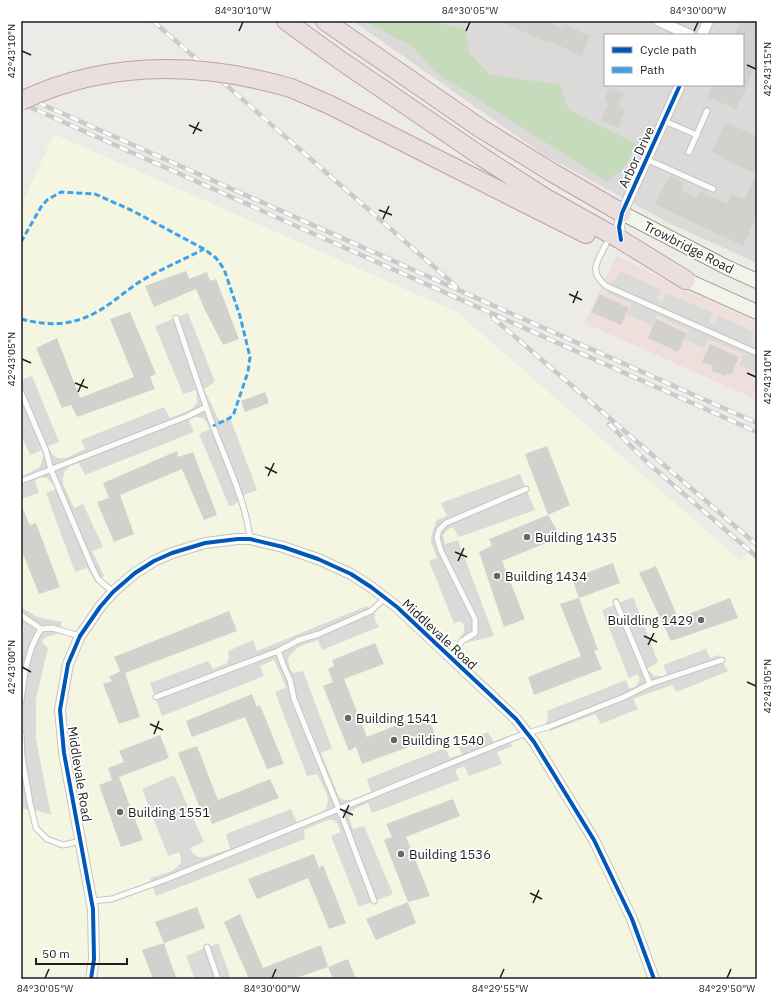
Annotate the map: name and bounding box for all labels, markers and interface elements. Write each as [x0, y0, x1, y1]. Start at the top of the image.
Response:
text: 84°30'10"W [215, 4, 271, 17]
text: 84°30'05"W [442, 4, 498, 17]
text: 84°30'00"W [670, 4, 726, 17]
text: 42°43'10"N [5, 24, 18, 78]
legend [604, 34, 744, 86]
text: Cycle path [640, 42, 697, 57]
text: 42°43'15"N [761, 42, 774, 96]
text: Path [640, 62, 665, 77]
street label: Arbor Drive [615, 124, 658, 191]
street label: Trowbridge Road [641, 217, 737, 277]
text: 42°43'05"N [5, 332, 18, 386]
text: 42°43'10"N [761, 350, 774, 404]
place label: Building 1435 [535, 529, 617, 546]
marker: Building 1435 [522, 532, 532, 542]
place label: Building 1434 [505, 568, 587, 585]
marker: Building 1434 [492, 571, 502, 581]
street label: Middlevale Road [399, 595, 481, 673]
place label: Buildling 1429 [607, 612, 693, 629]
marker: Buildling 1429 [696, 615, 706, 625]
text: 42°43'00"N [5, 640, 18, 694]
text: 42°43'05"N [761, 659, 774, 713]
place label: Building 1541 [356, 710, 438, 727]
marker: Building 1541 [343, 713, 353, 723]
street label: Middlevale Road [64, 725, 95, 823]
place label: Building 1540 [402, 732, 484, 749]
marker: Building 1540 [389, 735, 399, 745]
place label: Building 1551 [128, 804, 210, 821]
marker: Building 1551 [115, 807, 125, 817]
place label: Building 1536 [409, 846, 491, 863]
marker: Building 1536 [396, 849, 406, 859]
scale bar [36, 940, 127, 966]
text: 50 m [42, 946, 70, 961]
text: 84°30'05"W [17, 982, 73, 995]
text: 84°30'00"W [244, 982, 300, 995]
text: 84°29'55"W [472, 982, 528, 995]
text: 84°29'50"W [699, 982, 755, 995]

